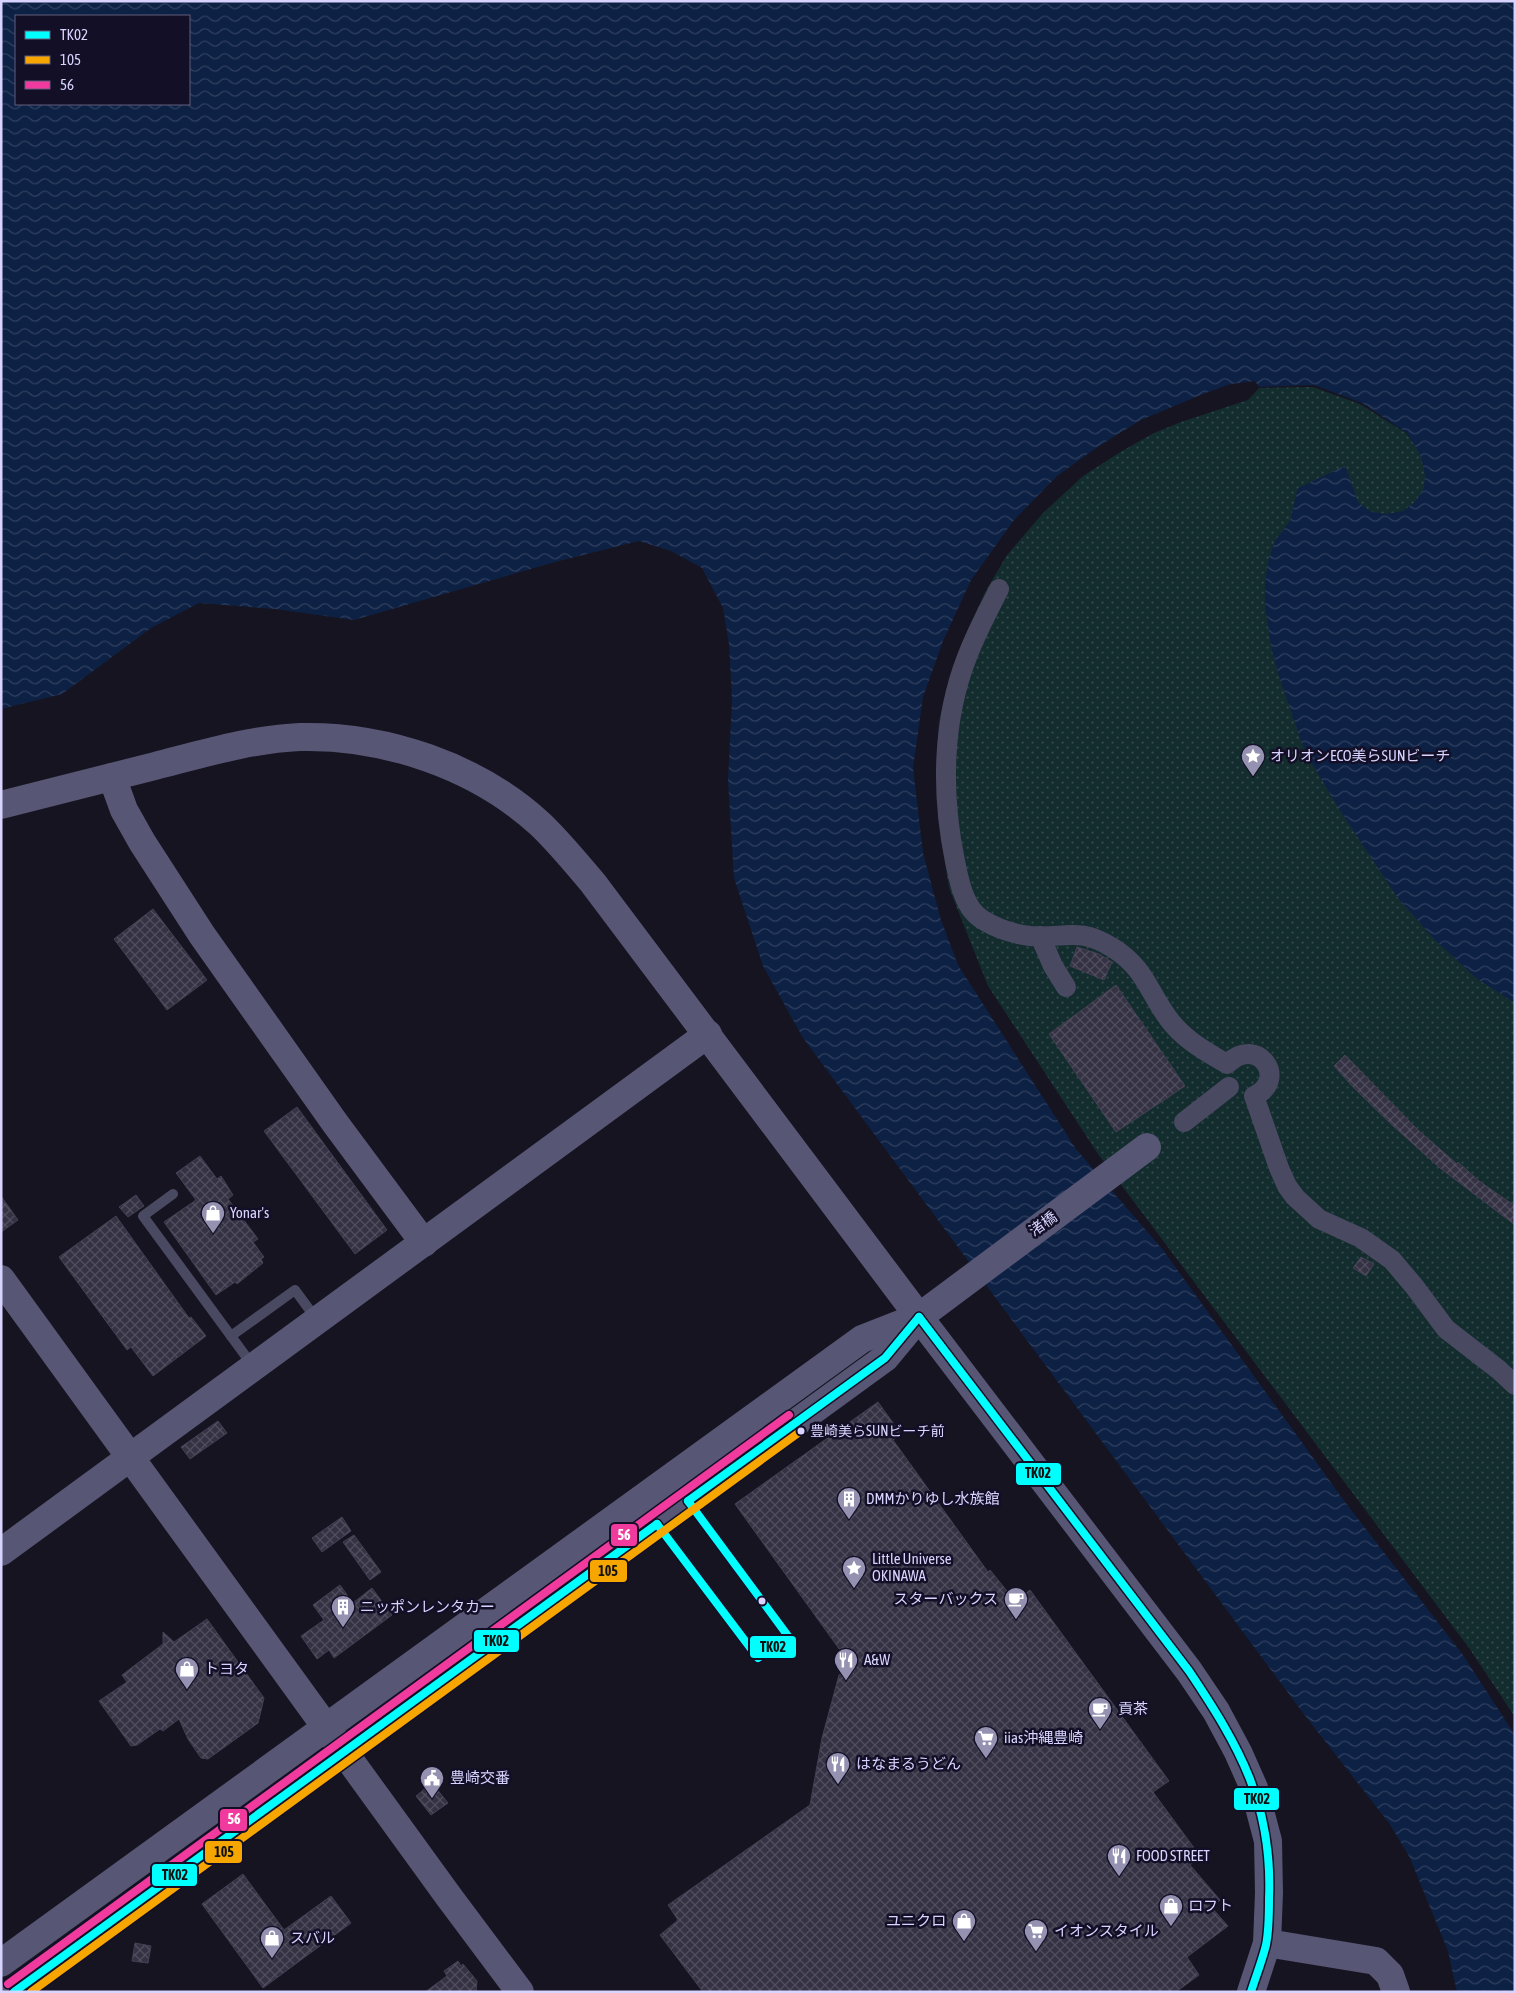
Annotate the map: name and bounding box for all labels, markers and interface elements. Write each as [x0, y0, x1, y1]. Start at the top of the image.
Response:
legend [15, 15, 190, 105]
text: TK02 [60, 26, 88, 43]
text: 105 [60, 51, 81, 68]
text: 56 [60, 76, 74, 93]
place icon: オリオンECO美らSUNビーチ [1240, 743, 1266, 777]
place label: オリオンECO美らSUNビーチ [1270, 747, 1451, 764]
shop icon: Yonar's [200, 1200, 226, 1234]
place label: Yonar's [230, 1204, 269, 1221]
street label: 渚橋 [1026, 1208, 1060, 1239]
place label: 豊崎美らSUNビーチ前 [810, 1423, 944, 1439]
marker: 豊崎美らSUNビーチ前 [796, 1426, 806, 1436]
line badge: TK02 [1015, 1462, 1062, 1486]
text: TK02 [1025, 1465, 1052, 1481]
building icon: DMMかりゆし水族館 [836, 1486, 862, 1520]
place label: DMMかりゆし水族館 [866, 1490, 1000, 1507]
line badge: 56 [610, 1523, 638, 1547]
text: 56 [617, 1527, 631, 1543]
place label: Little Universe OKINAWA [872, 1550, 952, 1584]
place icon: Little Universe OKINAWA [841, 1555, 867, 1589]
line badge: 105 [589, 1559, 628, 1583]
text: 105 [598, 1563, 618, 1579]
cafe icon: スターバックス [1003, 1586, 1029, 1620]
place label: スターバックス [894, 1590, 998, 1607]
building icon: ニッポンレンタカー [330, 1594, 356, 1628]
unlabelled marker [757, 1596, 767, 1606]
place label: ニッポンレンタカー [360, 1598, 495, 1615]
line badge: TK02 [473, 1629, 520, 1653]
text: TK02 [483, 1633, 510, 1649]
line badge: TK02 [749, 1635, 797, 1659]
text: TK02 [760, 1639, 787, 1655]
restaurant icon: A&W [833, 1647, 859, 1681]
place label: A&W [864, 1651, 890, 1668]
shop icon: トヨタ [174, 1656, 200, 1690]
place label: トヨタ [204, 1660, 249, 1677]
cafe icon: 貢茶 [1087, 1696, 1113, 1730]
place label: 貢茶 [1118, 1700, 1148, 1717]
supermarket icon: iias沖縄豊崎 [973, 1725, 999, 1759]
place label: iias沖縄豊崎 [1004, 1729, 1083, 1746]
restaurant icon: はなまるうどん [825, 1751, 851, 1785]
place label: はなまるうどん [856, 1755, 961, 1772]
public building icon: 豊崎交番 [419, 1765, 445, 1799]
place label: 豊崎交番 [450, 1769, 510, 1786]
line badge: TK02 [1233, 1787, 1280, 1811]
text: TK02 [1244, 1791, 1271, 1807]
line badge: 56 [219, 1808, 248, 1832]
text: 56 [227, 1811, 241, 1827]
line badge: 105 [204, 1840, 243, 1864]
restaurant icon: FOOD STREET [1106, 1843, 1132, 1877]
text: 105 [214, 1844, 234, 1860]
place label: FOOD STREET [1136, 1847, 1210, 1864]
line badge: TK02 [151, 1863, 198, 1887]
text: TK02 [162, 1867, 188, 1883]
shop icon: ロフト [1158, 1893, 1184, 1927]
place label: ロフト [1188, 1897, 1233, 1914]
shop icon: ユニクロ [951, 1908, 977, 1942]
place label: ユニクロ [886, 1912, 946, 1929]
supermarket icon: イオンスタイル [1023, 1918, 1049, 1952]
place label: イオンスタイル [1054, 1922, 1159, 1939]
shop icon: スバル [259, 1925, 285, 1959]
place label: スバル [290, 1929, 335, 1946]

